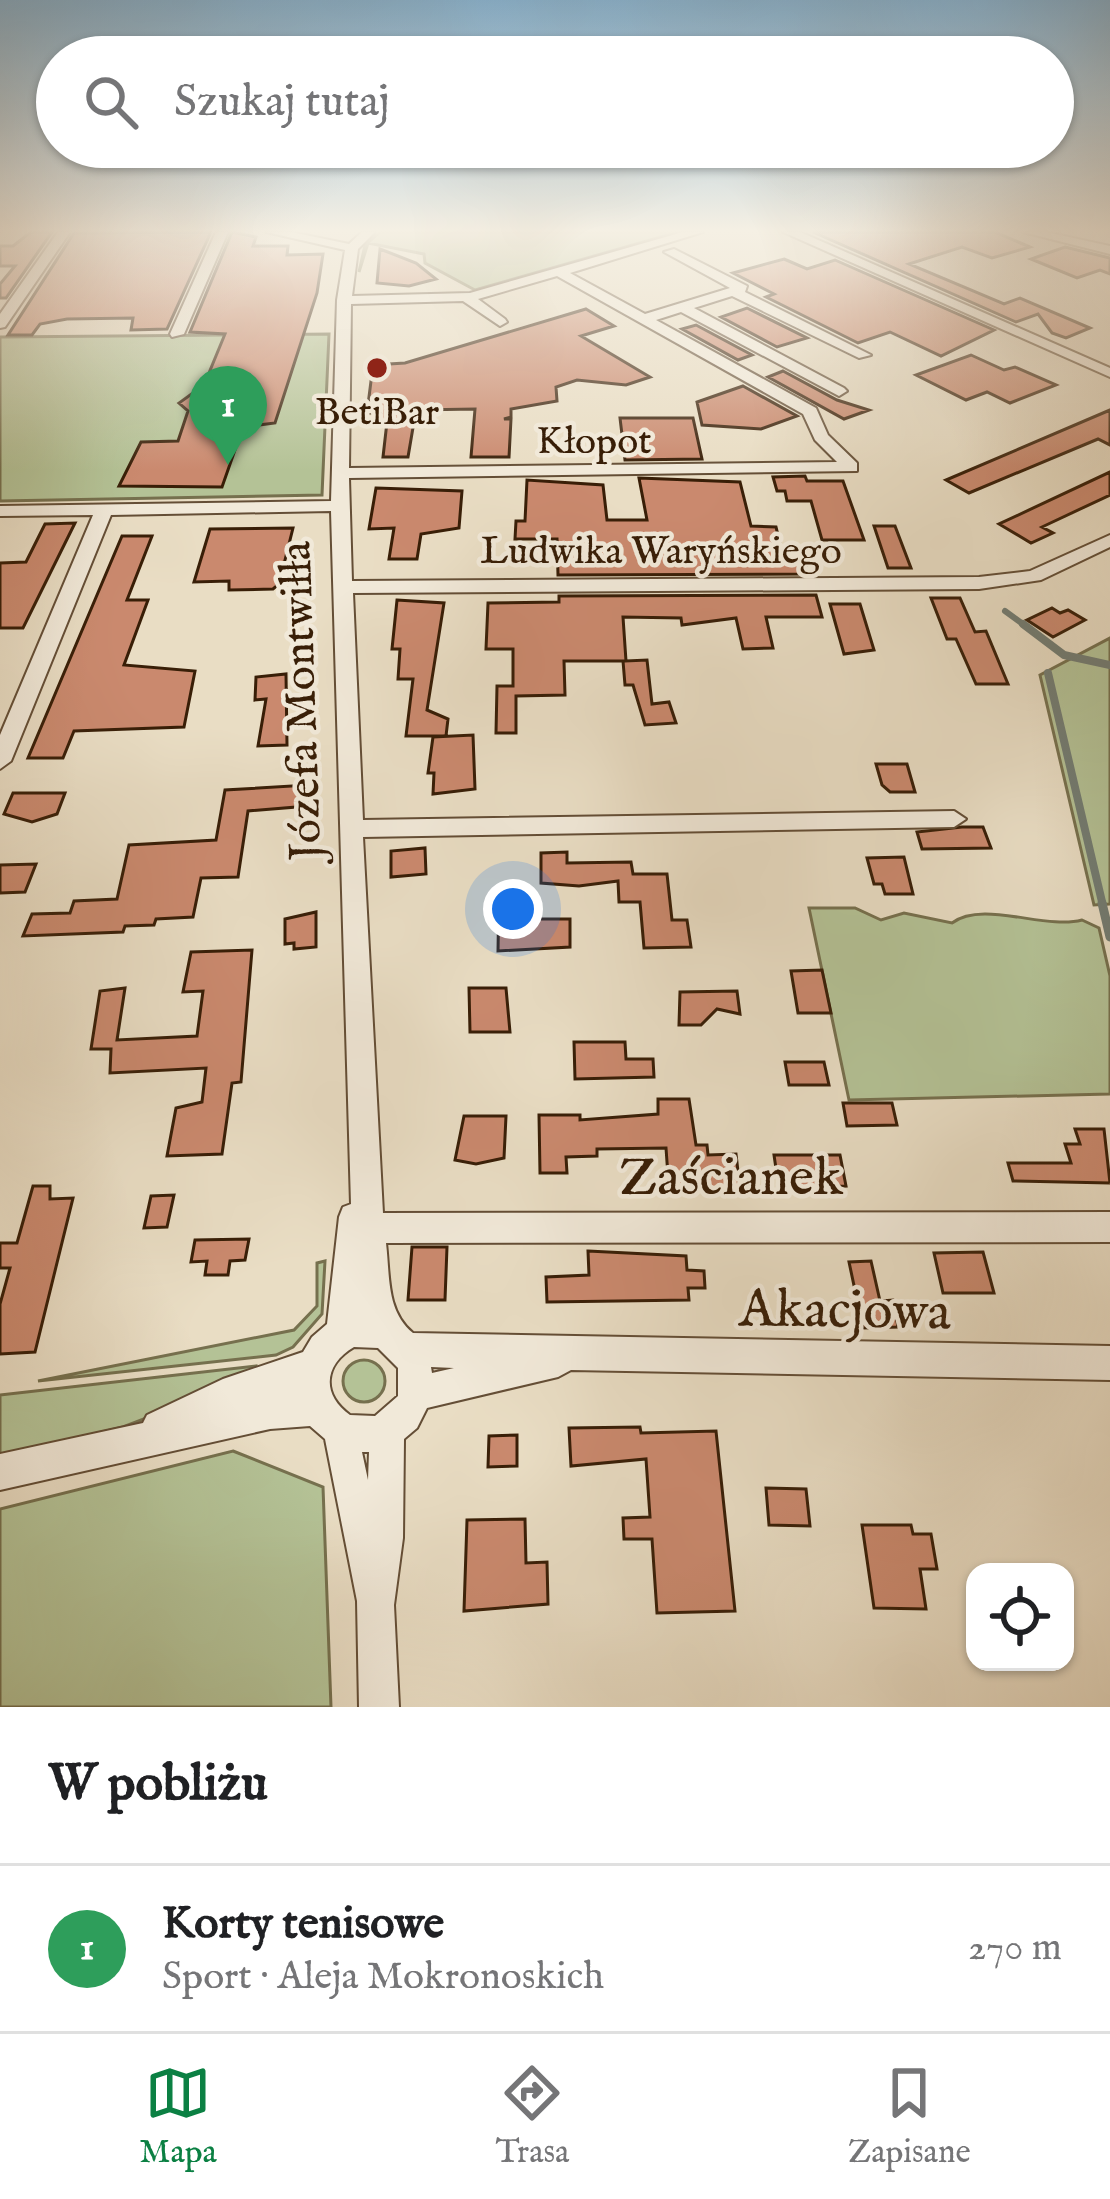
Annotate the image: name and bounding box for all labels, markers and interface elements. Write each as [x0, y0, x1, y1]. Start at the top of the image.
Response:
search box [36, 36, 1074, 168]
icon: search [78, 69, 144, 135]
text: Szukaj tutaj [174, 74, 390, 131]
marker: BetiBar [364, 355, 390, 381]
pin: 1 [189, 366, 267, 465]
place label: BetiBar [315, 389, 439, 438]
street label: Kłopot [536, 418, 652, 467]
street label: Ludwika Waryńskiego [480, 528, 842, 577]
street label: Józefa Montwiłła [268, 540, 337, 867]
your location [483, 879, 543, 939]
street label: Zaścianek [619, 1145, 844, 1214]
street label: Akacjowa [737, 1276, 952, 1349]
map controls [966, 1563, 1074, 1671]
button: locate [966, 1563, 1074, 1671]
text: W pobliżu [48, 1753, 268, 1818]
text: Korty tenisowe [162, 1896, 444, 1953]
text: 1 [80, 1924, 94, 1973]
text: 270 m [968, 1924, 1062, 1973]
text: Sport · Aleja Mokronoskich [162, 1953, 604, 2002]
tab: Mapa [139, 2060, 217, 2174]
tab: Trasa [496, 2060, 569, 2174]
tab: Zapisane [848, 2060, 971, 2174]

